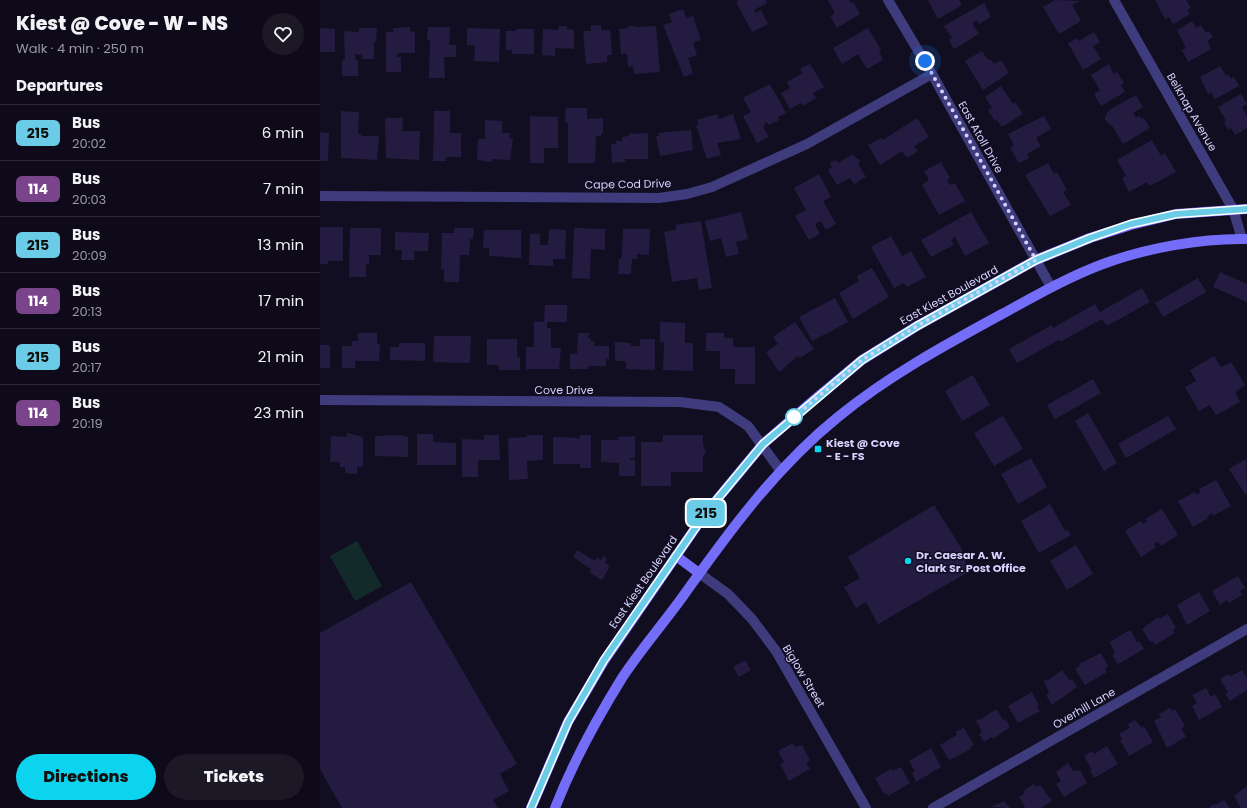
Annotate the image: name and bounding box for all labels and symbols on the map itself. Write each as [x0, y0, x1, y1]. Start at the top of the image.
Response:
your location [915, 51, 935, 71]
street label: Belknap Avenue [1163, 70, 1221, 154]
street label: East Atoll Drive [955, 98, 1008, 176]
street label: Cape Cod Drive [585, 175, 672, 193]
street label: East Kiest Boulevard [897, 261, 1001, 329]
street label: Cove Drive [534, 382, 594, 398]
unlabelled marker [785, 408, 803, 426]
place label: Kiest @ Cove - E - FS [826, 435, 900, 464]
marker: Kiest @ Cove - E - FS [813, 444, 823, 454]
line badge: 215 [683, 500, 729, 526]
street label: East Kiest Boulevard [605, 532, 681, 632]
place label: Dr. Caesar A. W. Clark Sr. Post Office [916, 547, 1026, 576]
marker: Dr. Caesar A. W. Clark Sr. Post Office [903, 556, 913, 566]
street label: Biglow Street [779, 642, 829, 710]
street label: Overhill Lane [1050, 684, 1118, 732]

